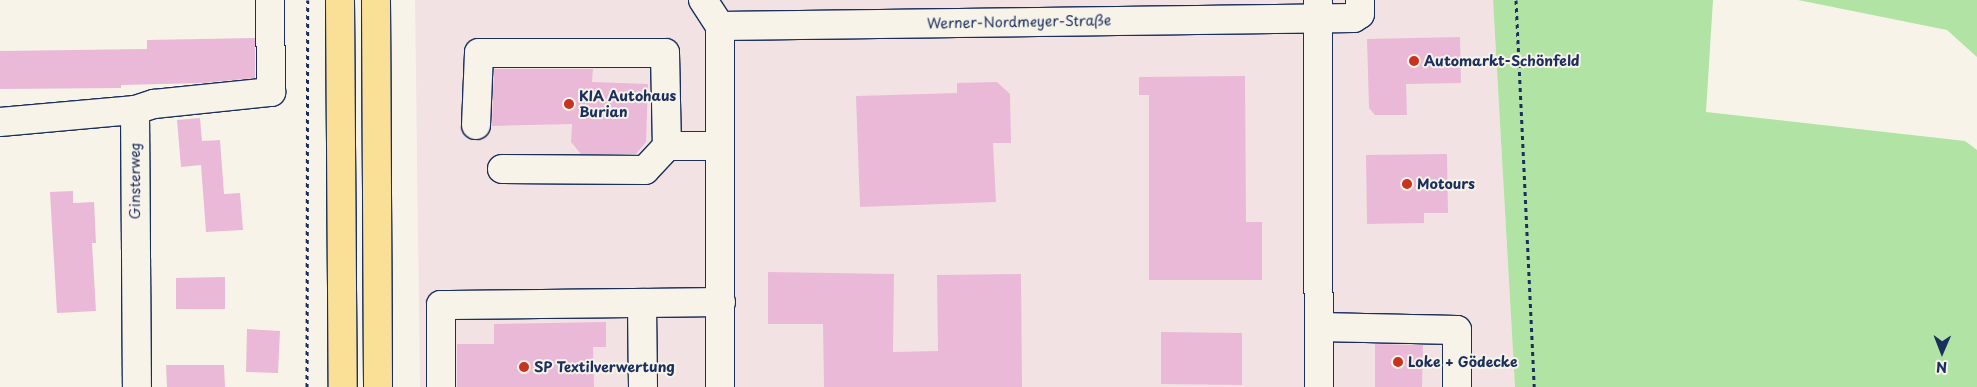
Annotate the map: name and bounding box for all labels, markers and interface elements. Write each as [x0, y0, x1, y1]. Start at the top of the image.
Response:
street label: Werner-Nordmeyer-Straße [927, 12, 1111, 32]
place label: Automarkt-Schönfeld [1424, 53, 1579, 69]
marker: Automarkt-Schönfeld [1408, 55, 1420, 67]
place label: KIA Autohaus Burian [579, 88, 677, 120]
marker: KIA Autohaus Burian [563, 98, 575, 110]
street label: Ginsterweg [127, 143, 143, 219]
place label: Motours [1417, 176, 1475, 192]
marker: Motours [1401, 178, 1413, 190]
north arrow [1917, 327, 1967, 377]
place label: Loke + Gödecke [1408, 354, 1519, 370]
marker: Loke + Gödecke [1392, 356, 1404, 368]
text: N [1936, 357, 1947, 378]
place label: SP Textilverwertung [534, 359, 674, 375]
marker: SP Textilverwertung [518, 361, 530, 373]

